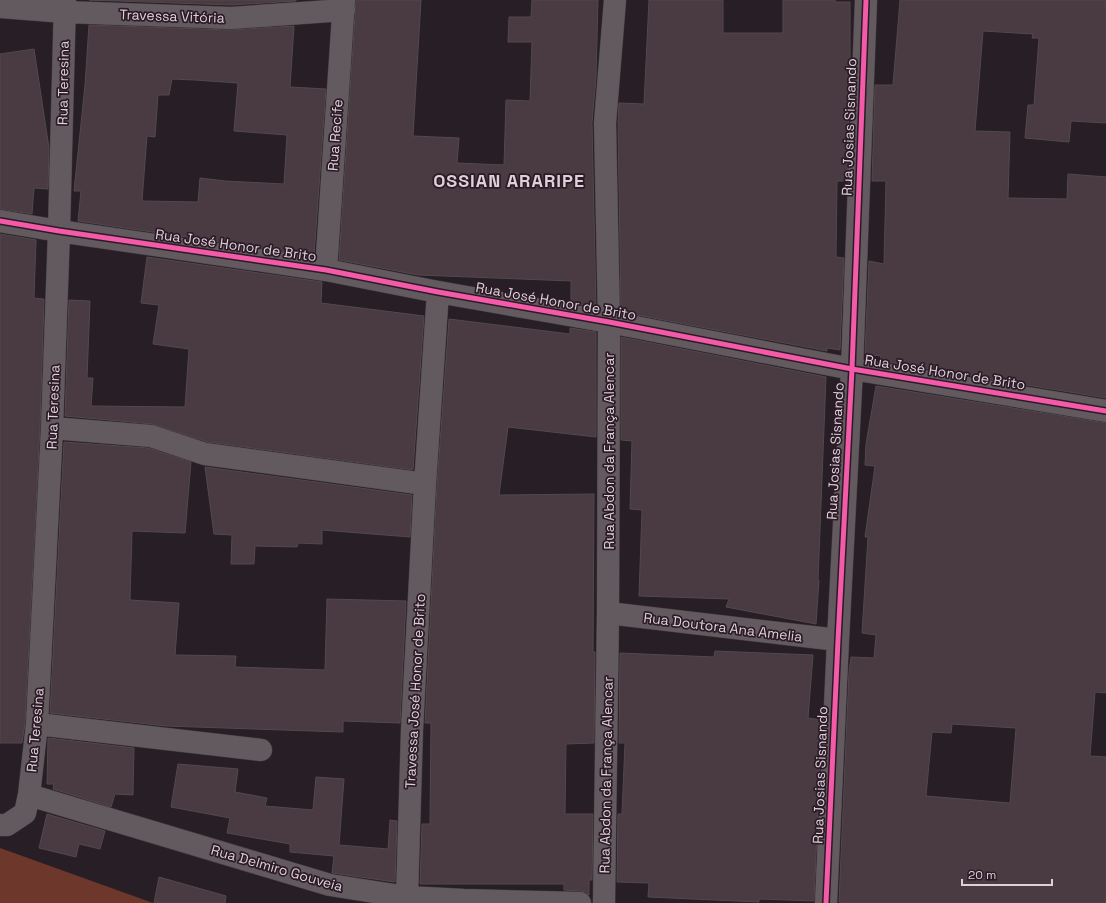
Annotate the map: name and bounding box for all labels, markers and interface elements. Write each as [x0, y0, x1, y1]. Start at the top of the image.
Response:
street label: Travessa Vitória [119, 5, 225, 27]
street label: Rua Teresina [53, 41, 73, 125]
street label: Rua Josias Sisnando [838, 58, 860, 196]
street label: Rua Recife [324, 98, 346, 172]
district label: OSSIAN ARARIPE [433, 169, 585, 192]
street label: Rua José Honor de Brito [154, 225, 318, 265]
street label: Rua José Honor de Brito [474, 278, 638, 324]
street label: Rua José Honor de Brito [863, 350, 1027, 394]
street label: Rua Abdon da França Alencar [600, 352, 618, 550]
street label: Rua Teresina [43, 364, 63, 450]
street label: Rua Josias Sisnando [822, 382, 848, 520]
street label: Travessa José Honor de Brito [401, 593, 429, 789]
street label: Rua Doutora Ana Amelia [643, 608, 803, 646]
street label: Rua Abdon da França Alencar [595, 676, 617, 874]
street label: Rua Teresina [22, 687, 48, 773]
street label: Rua Josias Sisnando [809, 706, 831, 844]
street label: Rua Delmiro Gouveia [209, 841, 345, 895]
scale bar [962, 861, 1052, 887]
text: 20 m [968, 867, 996, 883]

